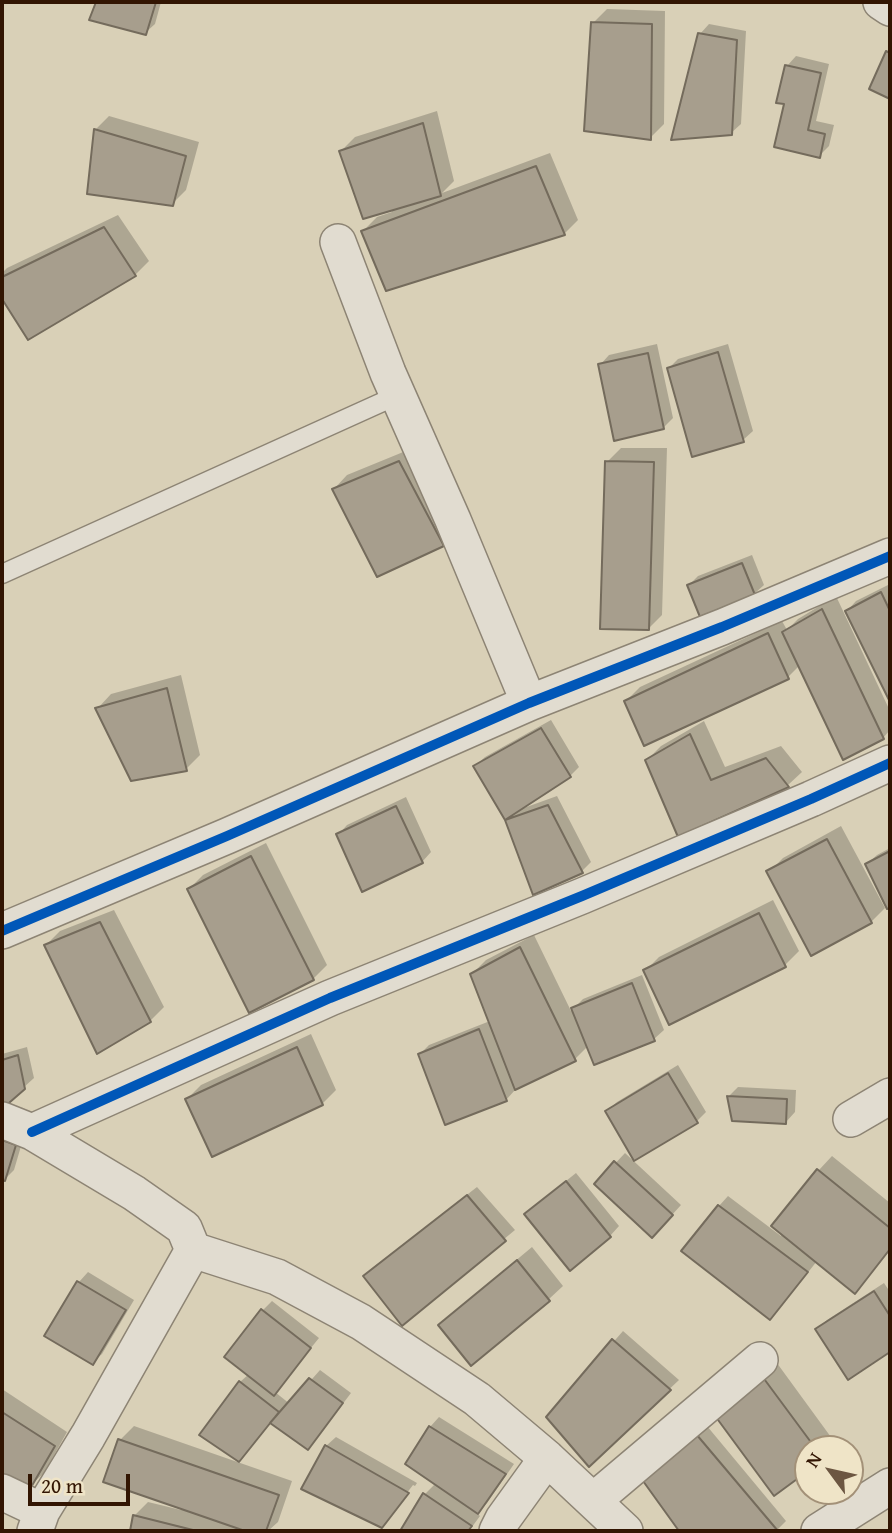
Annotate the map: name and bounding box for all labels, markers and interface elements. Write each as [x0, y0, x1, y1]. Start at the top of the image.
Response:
north arrow [794, 1435, 864, 1505]
text: N [798, 1447, 828, 1473]
scale bar [32, 1460, 133, 1504]
text: 20 m [41, 1470, 83, 1501]

